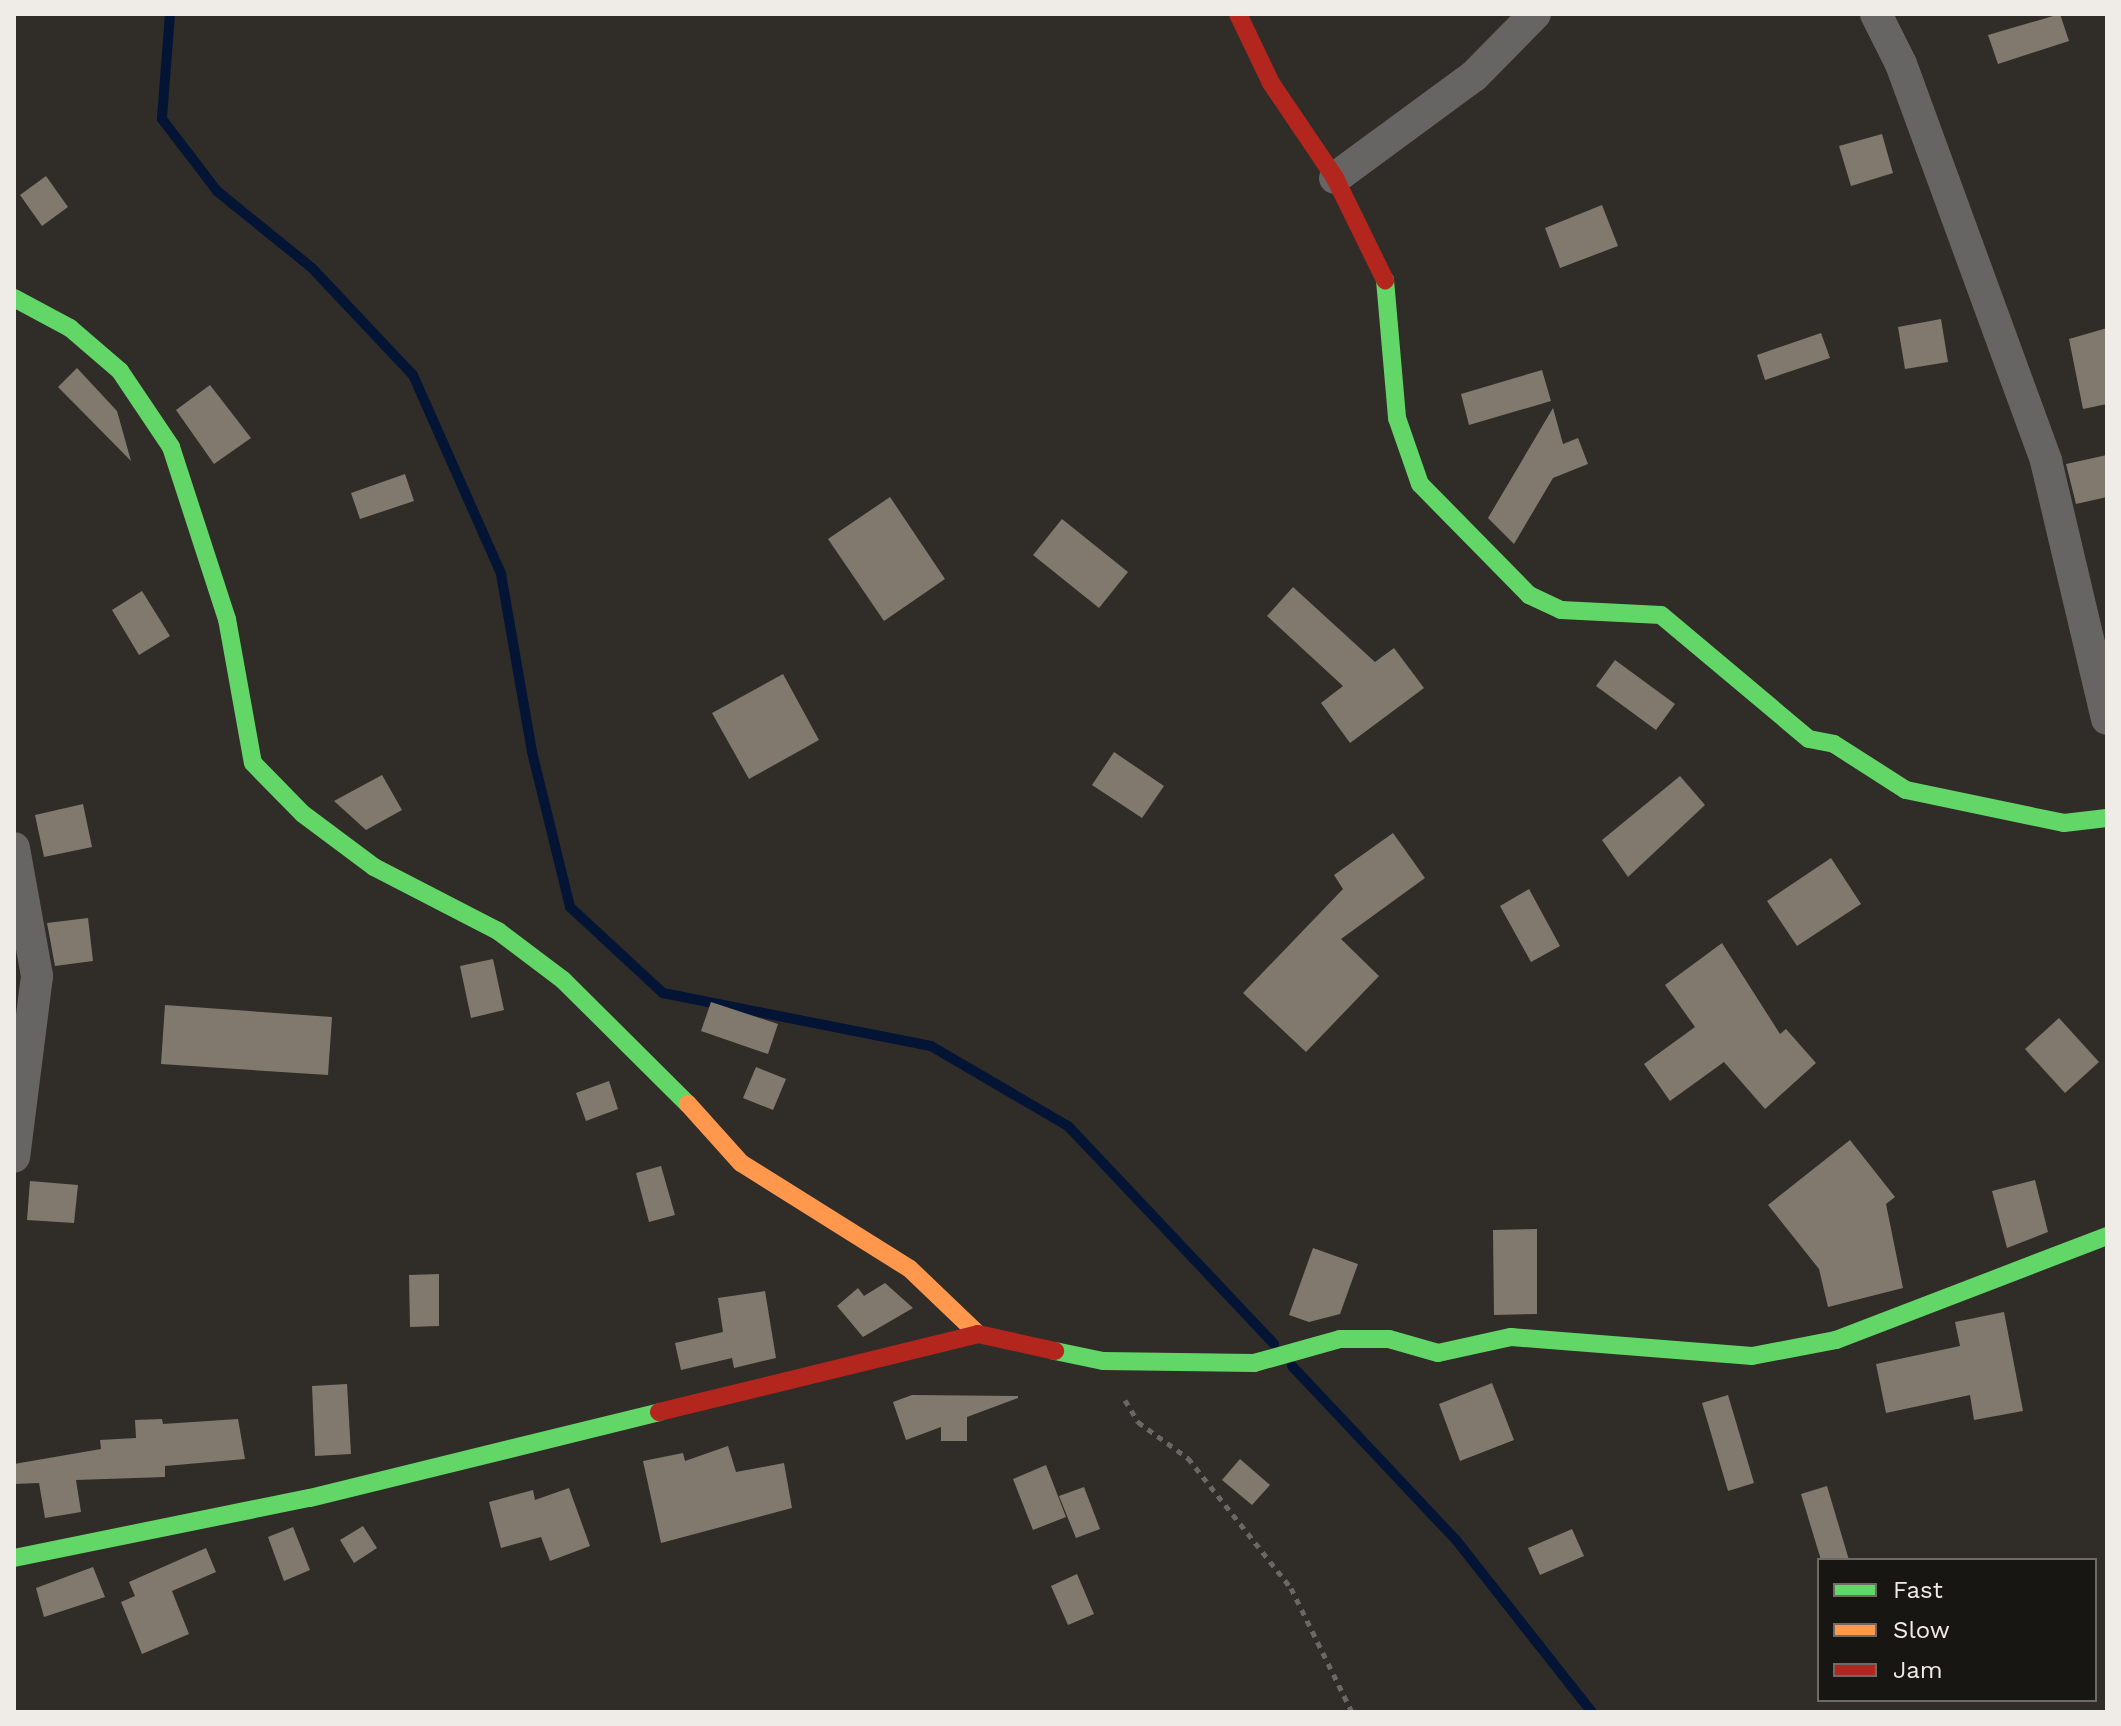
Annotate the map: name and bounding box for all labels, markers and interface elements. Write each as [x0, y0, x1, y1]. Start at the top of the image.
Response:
legend [1817, 1558, 2097, 1702]
text: Fast [1893, 1576, 1943, 1604]
text: Slow [1893, 1616, 1950, 1644]
text: Jam [1893, 1656, 1943, 1684]

